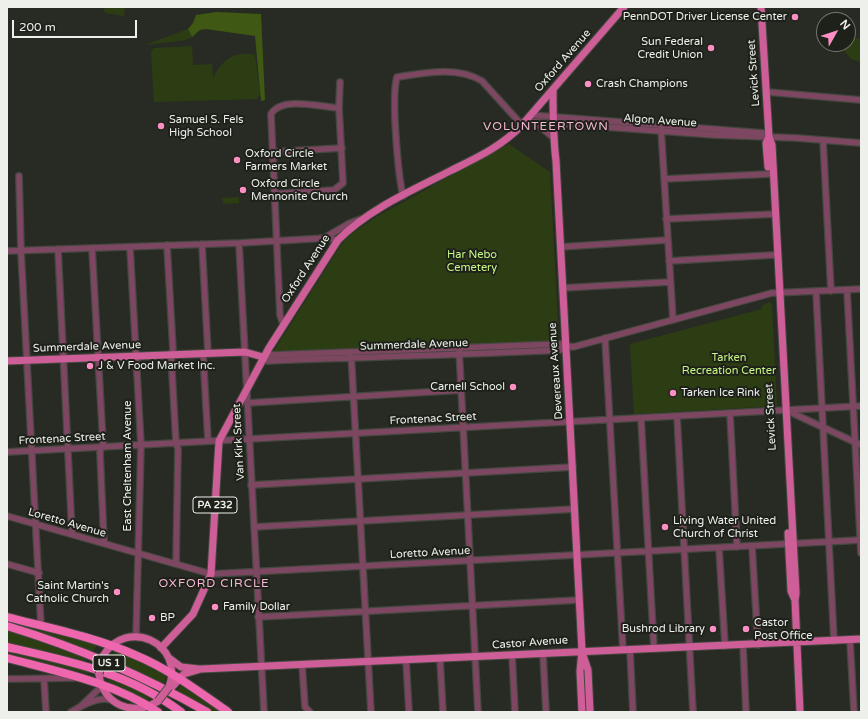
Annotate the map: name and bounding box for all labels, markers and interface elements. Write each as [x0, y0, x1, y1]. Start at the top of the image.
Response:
place label: PennDOT Driver License Center [623, 10, 787, 24]
scale bar [14, 12, 139, 38]
marker: PennDOT Driver License Center [790, 12, 800, 22]
north arrow [816, 12, 856, 52]
text: N [837, 17, 853, 32]
text: 200 m [19, 20, 56, 34]
street label: Oxford Avenue [532, 27, 594, 95]
place label: Sun Federal Credit Union [637, 35, 703, 61]
street label: Levick Street [745, 39, 763, 107]
marker: Sun Federal Credit Union [706, 43, 716, 53]
place label: Crash Champions [596, 77, 688, 91]
marker: Crash Champions [583, 79, 593, 89]
street label: Algon Avenue [623, 112, 697, 130]
place label: Samuel S. Fels High School [169, 113, 244, 139]
district label: VOLUNTEERTOWN [483, 120, 609, 134]
marker: Samuel S. Fels High School [156, 121, 166, 131]
place label: Oxford Circle Farmers Market [245, 147, 327, 173]
marker: Oxford Circle Farmers Market [232, 155, 242, 165]
place label: Oxford Circle Mennonite Church [251, 177, 348, 203]
marker: Oxford Circle Mennonite Church [238, 185, 248, 195]
street label: Oxford Avenue [279, 232, 333, 306]
park label: Har Nebo Cemetery [447, 248, 497, 274]
street label: Devereaux Avenue [546, 322, 566, 420]
street label: Summerdale Avenue [360, 337, 468, 353]
street label: Summerdale Avenue [33, 339, 141, 355]
park label: Tarken Recreation Center [682, 351, 776, 377]
place label: J & V Food Market Inc. [98, 359, 215, 373]
marker: J & V Food Market Inc. [85, 361, 95, 371]
place label: Carnell School [430, 380, 505, 394]
marker: Carnell School [508, 382, 518, 392]
street label: Levick Street [763, 383, 779, 451]
place label: Tarken Ice Rink [681, 386, 760, 400]
marker: Tarken Ice Rink [668, 388, 678, 398]
street label: East Cheltenham Avenue [121, 401, 135, 531]
street label: Van Kirk Street [230, 403, 248, 481]
street label: Frontenac Street [389, 410, 477, 428]
street label: Frontenac Street [18, 430, 106, 448]
road number: PA 232 [193, 497, 237, 513]
street label: Loretto Avenue [26, 506, 108, 540]
place label: Living Water United Church of Christ [673, 514, 776, 540]
marker: Living Water United Church of Christ [660, 522, 670, 532]
street label: Loretto Avenue [389, 544, 471, 562]
district label: OXFORD CIRCLE [158, 577, 270, 591]
place label: Saint Martin's Catholic Church [26, 579, 109, 605]
marker: Saint Martin's Catholic Church [112, 587, 122, 597]
place label: Family Dollar [223, 600, 290, 614]
marker: Family Dollar [210, 602, 220, 612]
place label: BP [160, 611, 175, 625]
marker: BP [147, 613, 157, 623]
place label: Castor Post Office [754, 616, 813, 642]
place label: Bushrod Library [622, 622, 705, 636]
marker: Bushrod Library [708, 624, 718, 634]
marker: Castor Post Office [741, 624, 751, 634]
street label: Castor Avenue [491, 634, 569, 652]
road number: US 1 [93, 655, 125, 671]

